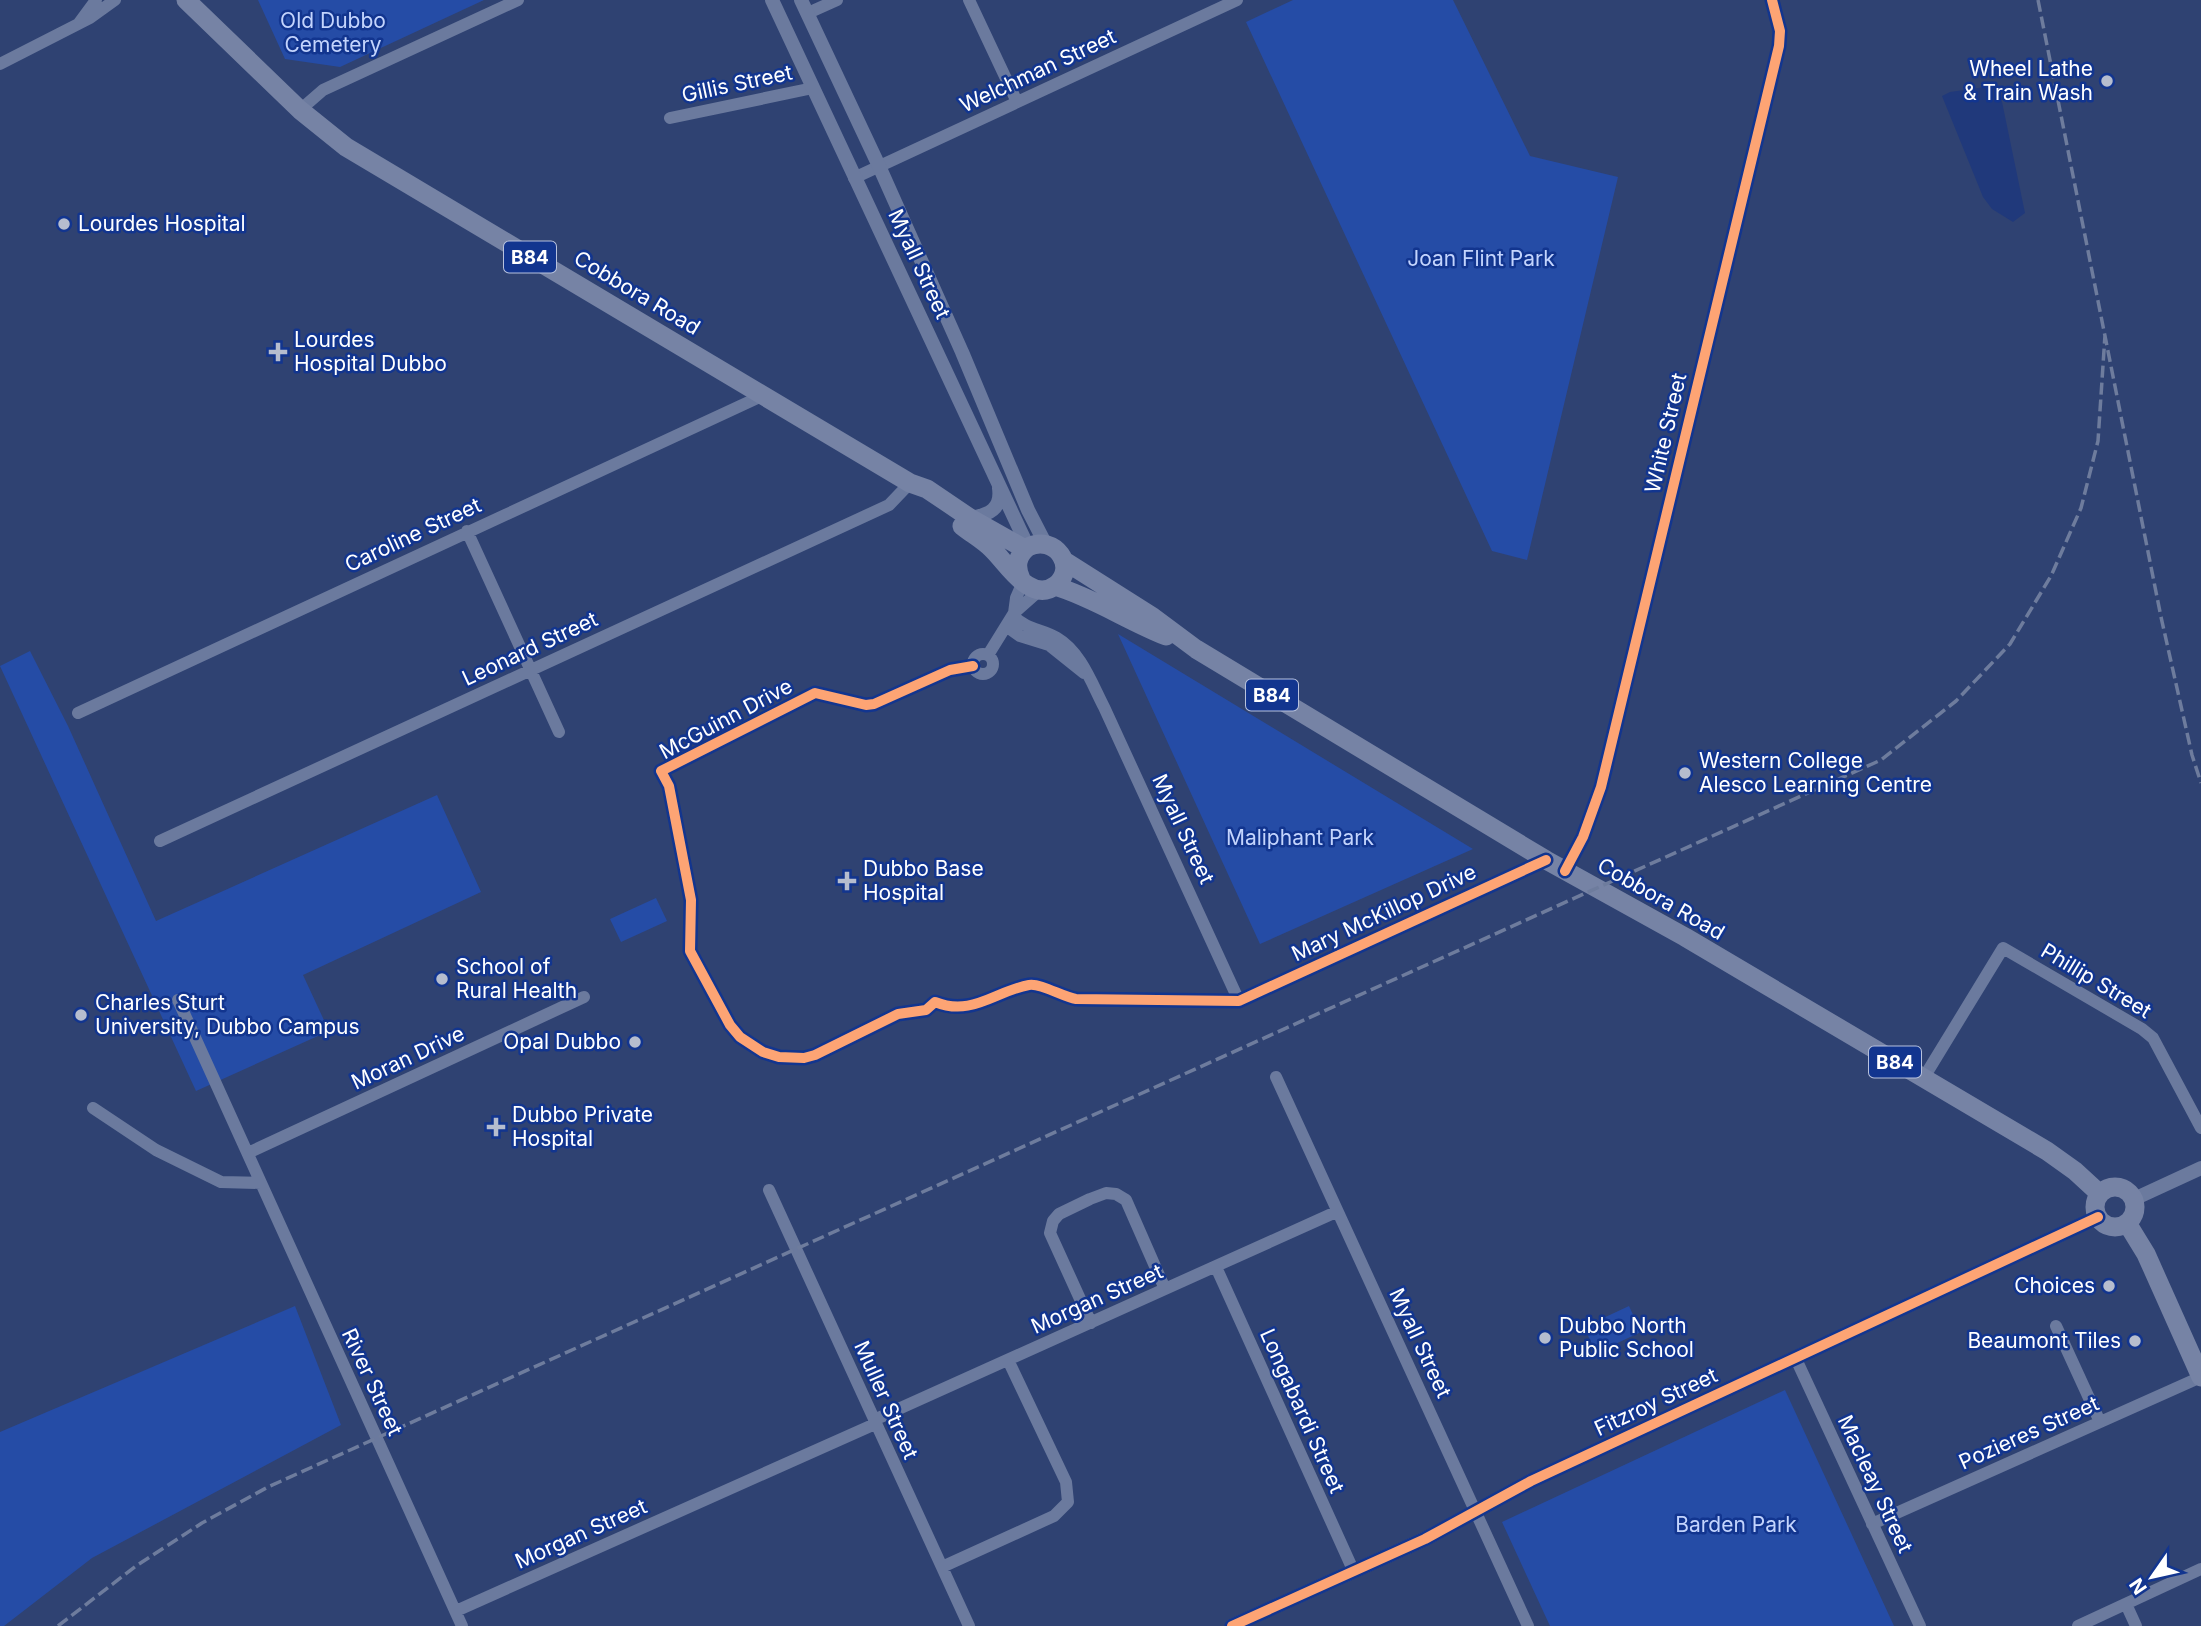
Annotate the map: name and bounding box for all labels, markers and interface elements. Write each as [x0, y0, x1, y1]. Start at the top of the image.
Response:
park label: Old Dubbo Cemetery [280, 8, 386, 57]
street label: Welchman Street [956, 23, 1120, 118]
place label: Wheel Lathe & Train Wash [1963, 56, 2093, 105]
street label: Gillis Street [679, 60, 795, 107]
marker: Wheel Lathe & Train Wash [2099, 73, 2115, 89]
street label: Myall Street [883, 205, 956, 323]
place label: Lourdes Hospital [78, 211, 246, 236]
marker: Lourdes Hospital [56, 216, 72, 232]
road number: B84 [504, 242, 556, 272]
street label: Cobbora Road [570, 245, 705, 340]
park label: Joan Flint Park [1407, 246, 1555, 271]
place label: Lourdes Hospital Dubbo [294, 327, 447, 376]
marker: Lourdes Hospital Dubbo [268, 342, 288, 362]
street label: White Street [1640, 370, 1691, 495]
street label: Caroline Street [341, 492, 485, 577]
street label: Leonard Street [458, 606, 602, 691]
street label: McGuinn Drive [655, 673, 797, 764]
road number: B84 [1246, 680, 1298, 710]
place label: Western College Alesco Learning Centre [1699, 748, 1932, 797]
marker: Western College Alesco Learning Centre [1677, 765, 1693, 781]
street label: Myall Street [1147, 770, 1220, 888]
park label: Maliphant Park [1226, 825, 1375, 850]
street label: Cobbora Road [1593, 852, 1729, 945]
place label: Dubbo Base Hospital [863, 856, 984, 905]
street label: Mary McKillop Drive [1287, 859, 1480, 966]
marker: Dubbo Base Hospital [837, 871, 857, 891]
street label: Phillip Street [2037, 938, 2156, 1023]
place label: School of Rural Health [456, 954, 577, 1003]
marker: School of Rural Health [434, 971, 450, 987]
place label: Charles Sturt University, Dubbo Campus [95, 990, 360, 1039]
marker: Charles Sturt University, Dubbo Campus [73, 1007, 89, 1023]
street label: Moran Drive [347, 1021, 468, 1095]
place label: Opal Dubbo [503, 1029, 621, 1054]
marker: Opal Dubbo [627, 1034, 643, 1050]
road number: B84 [1869, 1046, 1921, 1078]
place label: Dubbo Private Hospital [512, 1102, 653, 1151]
marker: Dubbo Private Hospital [486, 1117, 506, 1137]
street label: Morgan Street [1027, 1258, 1167, 1339]
place label: Choices [2014, 1273, 2095, 1298]
marker: Choices [2101, 1278, 2117, 1294]
street label: Myall Street [1384, 1284, 1457, 1402]
place label: Dubbo North Public School [1559, 1313, 1694, 1362]
street label: River Street [337, 1324, 408, 1439]
street label: Longabardi Street [1255, 1325, 1350, 1497]
place label: Beaumont Tiles [1967, 1328, 2121, 1353]
marker: Dubbo North Public School [1537, 1330, 1553, 1346]
marker: Beaumont Tiles [2127, 1333, 2143, 1349]
street label: Muller Street [849, 1337, 924, 1463]
street label: Fitzroy Street [1590, 1362, 1721, 1441]
street label: Pozieres Street [1955, 1390, 2103, 1475]
street label: Macleay Street [1833, 1411, 1918, 1557]
street label: Morgan Street [511, 1493, 651, 1574]
park label: Barden Park [1675, 1512, 1797, 1537]
north arrow [2117, 1542, 2187, 1612]
text: N [2125, 1574, 2152, 1599]

